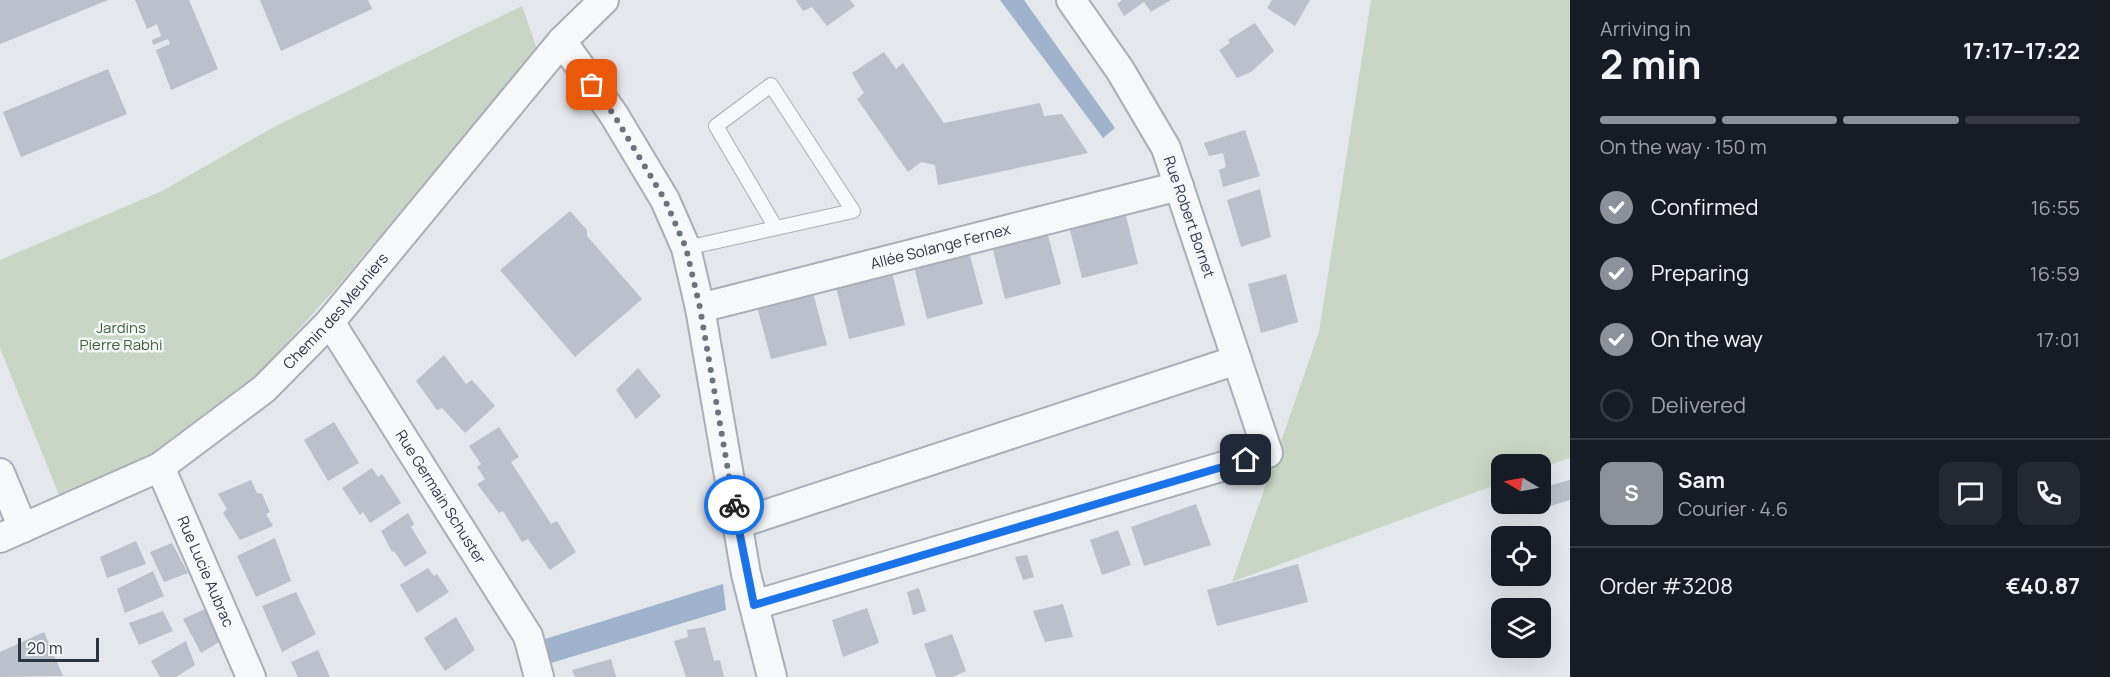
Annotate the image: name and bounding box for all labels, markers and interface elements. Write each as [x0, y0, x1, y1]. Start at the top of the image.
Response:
text: Arriving in [1600, 15, 1691, 42]
text: 17:17–17:22 [1963, 36, 2080, 66]
text: 2 min [1600, 37, 1701, 91]
pin [566, 59, 617, 110]
icon: bag [575, 68, 608, 101]
text: On the way · 150 m [1600, 133, 1767, 160]
street label: Rue Robert Bornet [1159, 153, 1220, 281]
icon: check [1600, 191, 1633, 224]
text: Confirmed [1651, 192, 1759, 222]
text: 16:55 [2031, 194, 2080, 221]
street label: Allée Solange Fernex [868, 218, 1012, 274]
street label: Chemin des Meuniers [278, 248, 393, 374]
icon: check [1600, 257, 1633, 290]
text: Preparing [1651, 258, 1749, 288]
text: 16:59 [2030, 260, 2080, 287]
park label: Jardins Pierre Rabhi [80, 317, 162, 355]
icon: check [1600, 323, 1633, 356]
text: On the way [1651, 324, 1763, 354]
text: 17:01 [2036, 326, 2080, 353]
text: Delivered [1651, 390, 1746, 420]
street label: Rue Germain Schuster [391, 426, 491, 568]
pin [1220, 434, 1271, 485]
icon: home [1229, 443, 1262, 476]
north arrow [1491, 454, 1551, 514]
map controls [1491, 454, 1551, 658]
button: chat [1939, 462, 2002, 525]
button: phone [2017, 462, 2080, 525]
text: Sam [1678, 465, 1725, 495]
courier [704, 475, 764, 535]
text: S [1624, 478, 1639, 508]
icon: bike [718, 489, 751, 522]
text: Courier · 4.6 [1678, 495, 1788, 522]
street label: Rue Lucie Aubrac [172, 513, 239, 630]
button: locate [1491, 526, 1551, 586]
text: Order #3208 [1600, 571, 1733, 601]
text: €40.87 [2006, 571, 2080, 601]
button: layers [1491, 598, 1551, 658]
scale bar [18, 635, 99, 662]
text: 20 m [27, 637, 63, 659]

